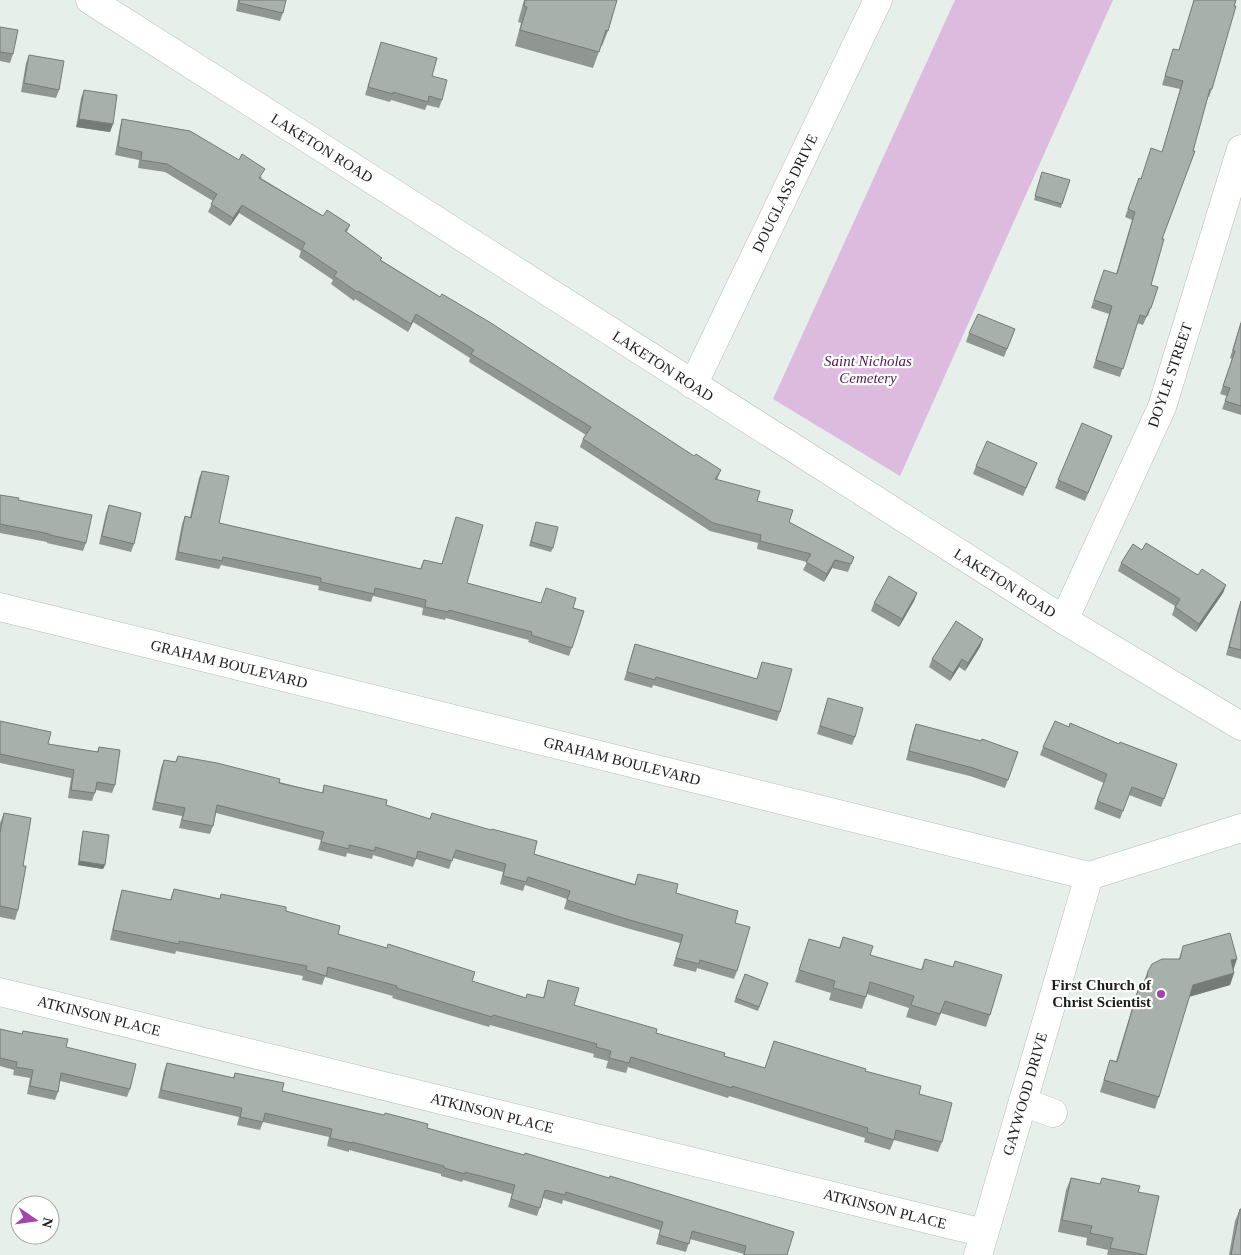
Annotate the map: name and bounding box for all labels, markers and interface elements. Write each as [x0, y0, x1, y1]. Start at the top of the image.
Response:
street label: LAKETON ROAD [268, 110, 376, 186]
street label: DOUGLASS DRIVE [749, 131, 821, 255]
street label: DOYLE STREET [1145, 321, 1195, 429]
street label: LAKETON ROAD [610, 327, 716, 405]
park label: Saint Nicholas Cemetery [824, 353, 912, 386]
street label: LAKETON ROAD [951, 545, 1059, 621]
street label: GRAHAM BOULEVARD [149, 637, 309, 691]
street label: GRAHAM BOULEVARD [542, 734, 702, 788]
place label: First Church of Christ Scientist [1051, 977, 1152, 1010]
marker: First Church of Christ Scientist [1155, 988, 1167, 1000]
street label: ATKINSON PLACE [36, 993, 162, 1039]
street label: GAYWOOD DRIVE [1000, 1031, 1050, 1157]
street label: ATKINSON PLACE [429, 1090, 555, 1136]
street label: ATKINSON PLACE [822, 1186, 948, 1232]
north arrow [10, 1195, 60, 1245]
text: N [39, 1216, 56, 1229]

